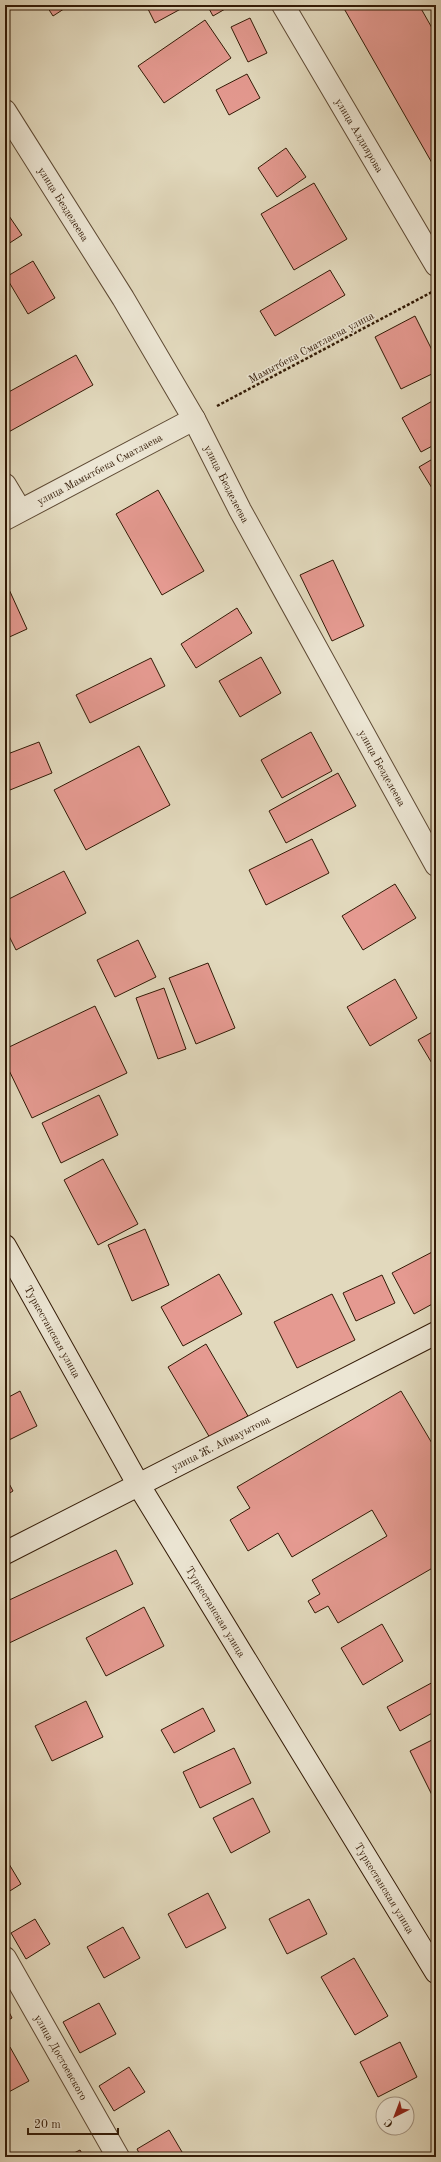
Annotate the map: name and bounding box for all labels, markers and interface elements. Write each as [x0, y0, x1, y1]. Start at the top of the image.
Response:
street label: улица Алдиярова [332, 97, 385, 175]
street label: улица Безделеева [35, 166, 90, 244]
street label: Мамытбека Сматлаева улица [247, 310, 377, 386]
street label: улица Мамытбека Сматлаева [36, 432, 165, 508]
street label: улица Безделеева [201, 444, 250, 526]
street label: улица Безделеева [356, 728, 407, 809]
street label: Туркестанская улица [21, 1284, 82, 1381]
street label: улица Ж. Аймауытова [170, 1414, 273, 1474]
street label: Туркестанская улица [183, 1565, 247, 1660]
street label: Туркестанская улица [352, 1841, 416, 1937]
street label: улица Достоевского [31, 2013, 89, 2102]
north arrow [375, 2096, 415, 2136]
scale bar [28, 2110, 118, 2136]
text: С [383, 2116, 396, 2129]
text: 20 m [34, 2119, 61, 2131]

